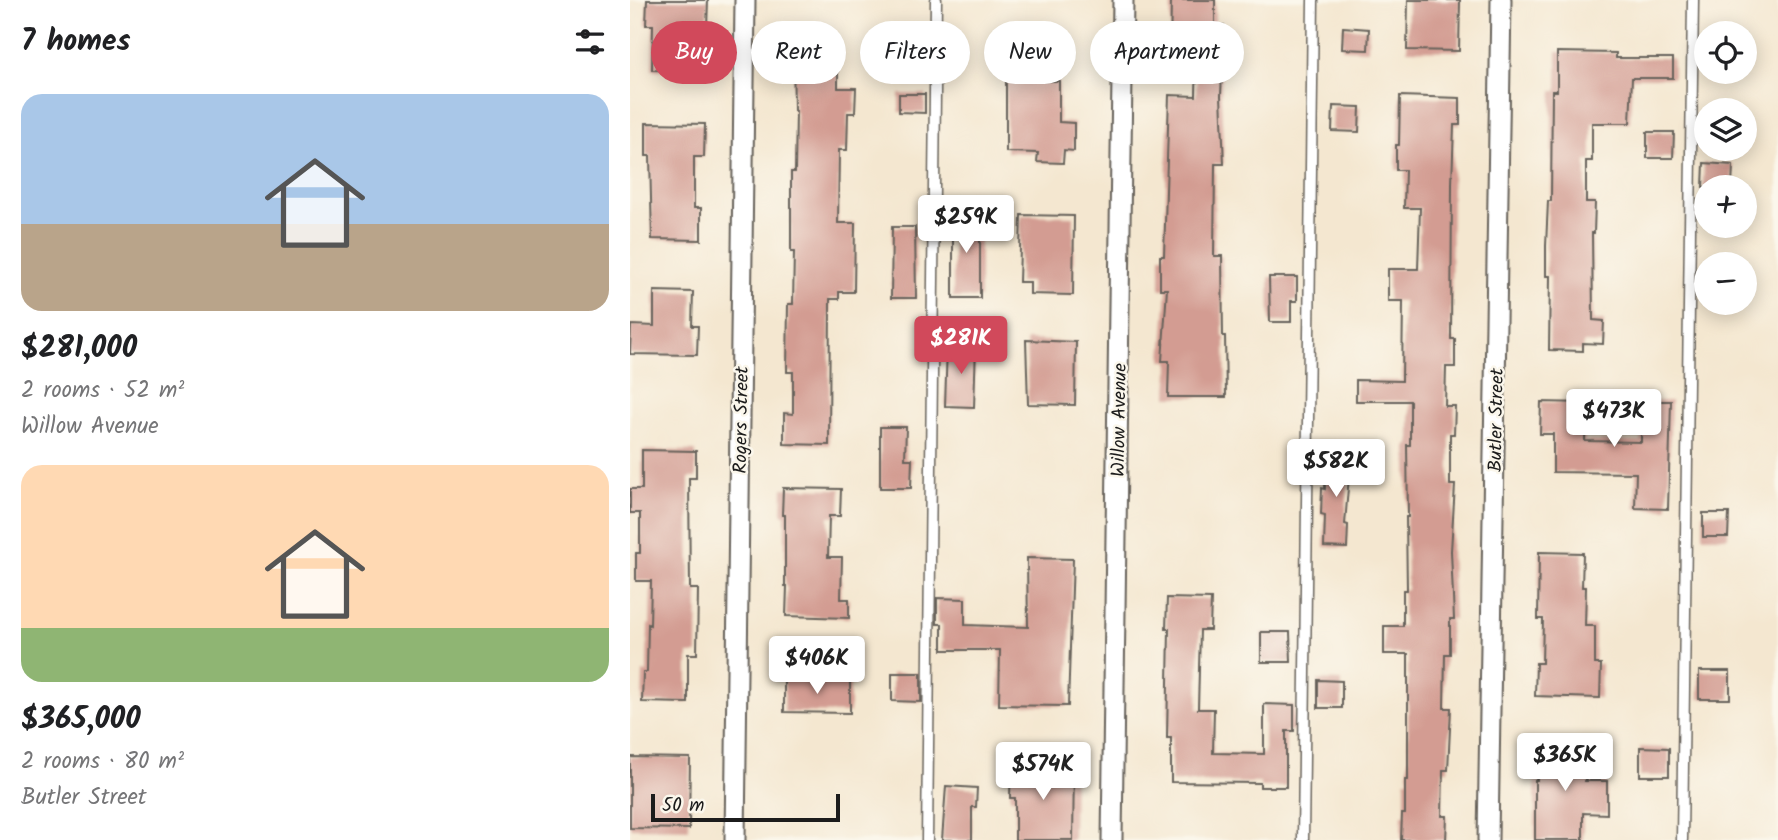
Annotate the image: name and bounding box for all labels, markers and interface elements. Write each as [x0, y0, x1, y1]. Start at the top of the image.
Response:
text: 7 homes [21, 18, 131, 66]
chip: Buy [651, 21, 737, 84]
chip: Rent [751, 21, 846, 84]
chip: Filters [860, 21, 970, 84]
chip: New [984, 21, 1076, 84]
chip: Apartment [1090, 21, 1244, 84]
map controls [1694, 21, 1757, 315]
button: locate [1694, 21, 1757, 84]
icon: filters [571, 23, 609, 61]
button: layers [1694, 98, 1757, 161]
icon: home [252, 140, 378, 266]
button: + [1694, 175, 1757, 238]
pin: $259K [917, 196, 1015, 255]
text: $259K [934, 200, 998, 236]
button: − [1694, 252, 1757, 315]
pin: $281K [912, 316, 1010, 376]
text: $281K [930, 321, 992, 357]
text: $281,000 [21, 325, 137, 373]
street label: Willow Avenue [1104, 363, 1136, 477]
street label: Rogers Street [726, 365, 758, 474]
street label: Butler Street [1481, 367, 1513, 472]
text: 2 rooms · 52 m² [21, 373, 184, 409]
pin: $473K [1565, 390, 1663, 449]
text: $473K [1582, 394, 1646, 430]
text: Willow Avenue [21, 409, 159, 445]
pin: $582K [1287, 440, 1385, 499]
text: $582K [1303, 444, 1369, 480]
icon: home [252, 511, 378, 637]
pin: $406K [768, 636, 866, 696]
text: $406K [785, 641, 849, 677]
text: $365,000 [21, 696, 141, 744]
pin: $365K [1516, 734, 1614, 793]
text: $365K [1533, 738, 1597, 774]
pin: $574K [994, 742, 1092, 802]
text: 2 rooms · 80 m² [21, 744, 184, 780]
text: $574K [1012, 747, 1074, 783]
text: Butler Street [21, 780, 147, 816]
scale bar [651, 791, 840, 823]
text: 50 m [662, 791, 704, 821]

